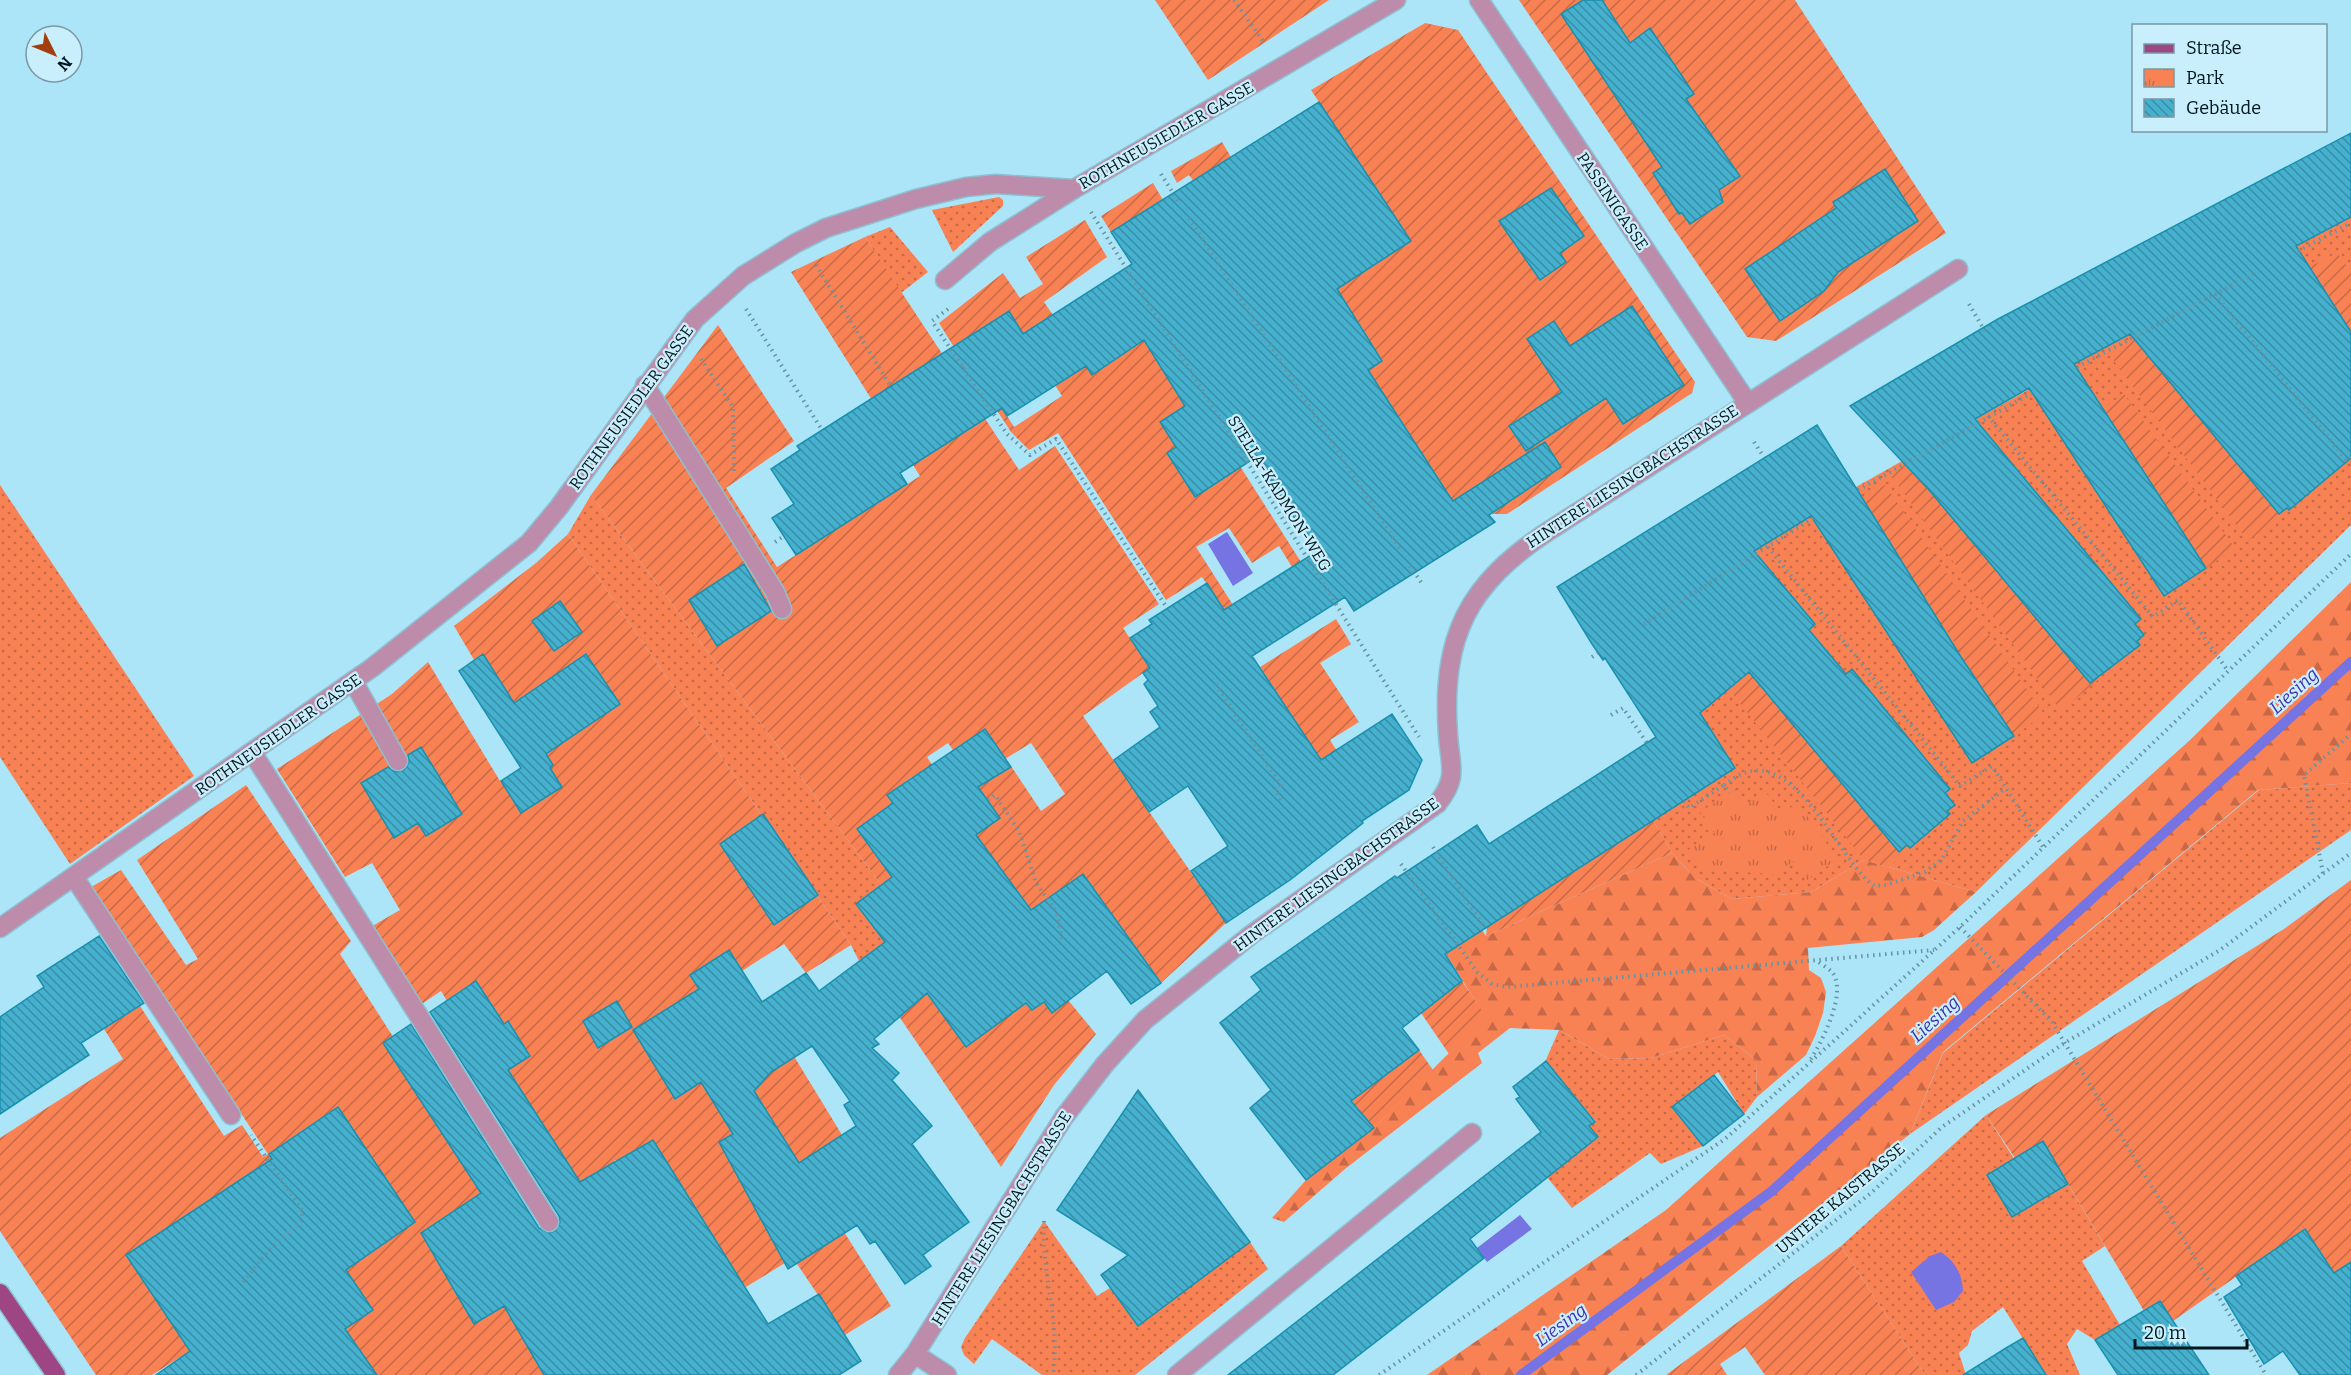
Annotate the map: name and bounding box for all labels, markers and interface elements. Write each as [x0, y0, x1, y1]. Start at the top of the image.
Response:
north arrow [24, 24, 84, 84]
legend [2132, 24, 2327, 132]
text: Straße [2186, 37, 2242, 59]
text: N [53, 53, 76, 75]
text: Park [2186, 67, 2225, 89]
street label: ROTHNEUSIEDLER GASSE [1076, 78, 1257, 193]
text: Gebäude [2186, 97, 2261, 119]
street label: PASSINIGASSE [1573, 149, 1652, 254]
street label: ROTHNEUSIEDLER GASSE [565, 321, 697, 493]
street label: HINTERE LIESINGBACHSTRASSE [1523, 401, 1742, 552]
street label: STELLA-KADMON-WEG [1224, 412, 1335, 575]
water label: Liesing [2265, 663, 2323, 719]
street label: ROTHNEUSIEDLER GASSE [192, 670, 365, 799]
street label: HINTERE LIESINGBACHSTRASSE [1230, 794, 1443, 955]
water label: Liesing [1906, 991, 1964, 1047]
street label: HINTERE LIESINGBACHSTRASSE [927, 1108, 1075, 1329]
street label: UNTERE KAISTRASSE [1772, 1139, 1909, 1258]
water label: Liesing [1531, 1299, 1591, 1351]
scale bar [2135, 1312, 2248, 1350]
text: 20 m [2144, 1322, 2186, 1344]

